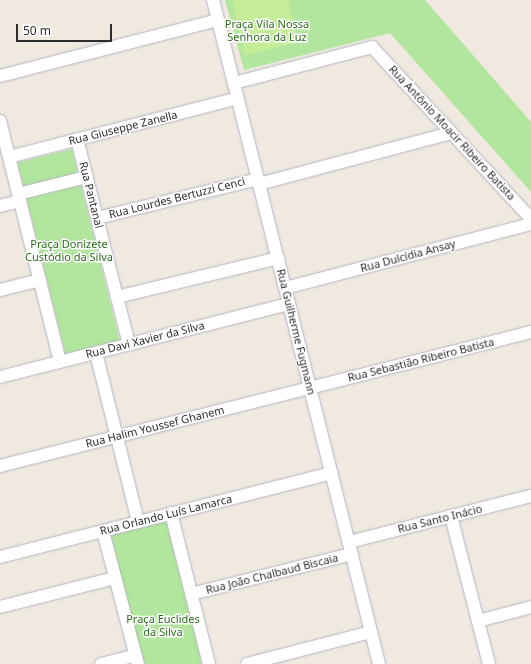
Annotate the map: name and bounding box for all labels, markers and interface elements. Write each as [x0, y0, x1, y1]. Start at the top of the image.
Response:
scale bar [18, 16, 114, 42]
park label: Praça Vila Nossa Senhora da Luz [225, 18, 309, 44]
text: 50 m [23, 22, 51, 39]
street label: Rua Antônio Moacir Ribeiro Batista [386, 63, 518, 203]
street label: Rua Giuseppe Zanella [67, 108, 179, 148]
street label: Rua Pantanal [76, 160, 106, 230]
street label: Rua Lourdes Bertuzzi Cenci [107, 175, 247, 221]
street label: Rua Dulcídia Ansay [359, 237, 457, 275]
park label: Praça Donizete Custódio da Silva [25, 238, 113, 264]
street label: Rua Guilherme Fugmann [274, 268, 318, 396]
street label: Rua Davi Xavier da Silva [84, 319, 206, 361]
street label: Rua Sebastião Ribeiro Batista [346, 335, 496, 385]
street label: Rua Halim Youssef Ghanem [84, 403, 226, 451]
street label: Rua Orlando Luís Lamarca [99, 492, 233, 538]
street label: Rua Santo Inácio [396, 502, 484, 536]
street label: Rua João Chalbaud Biscaia [204, 551, 340, 597]
park label: Praça Euclides da Silva [126, 613, 200, 639]

